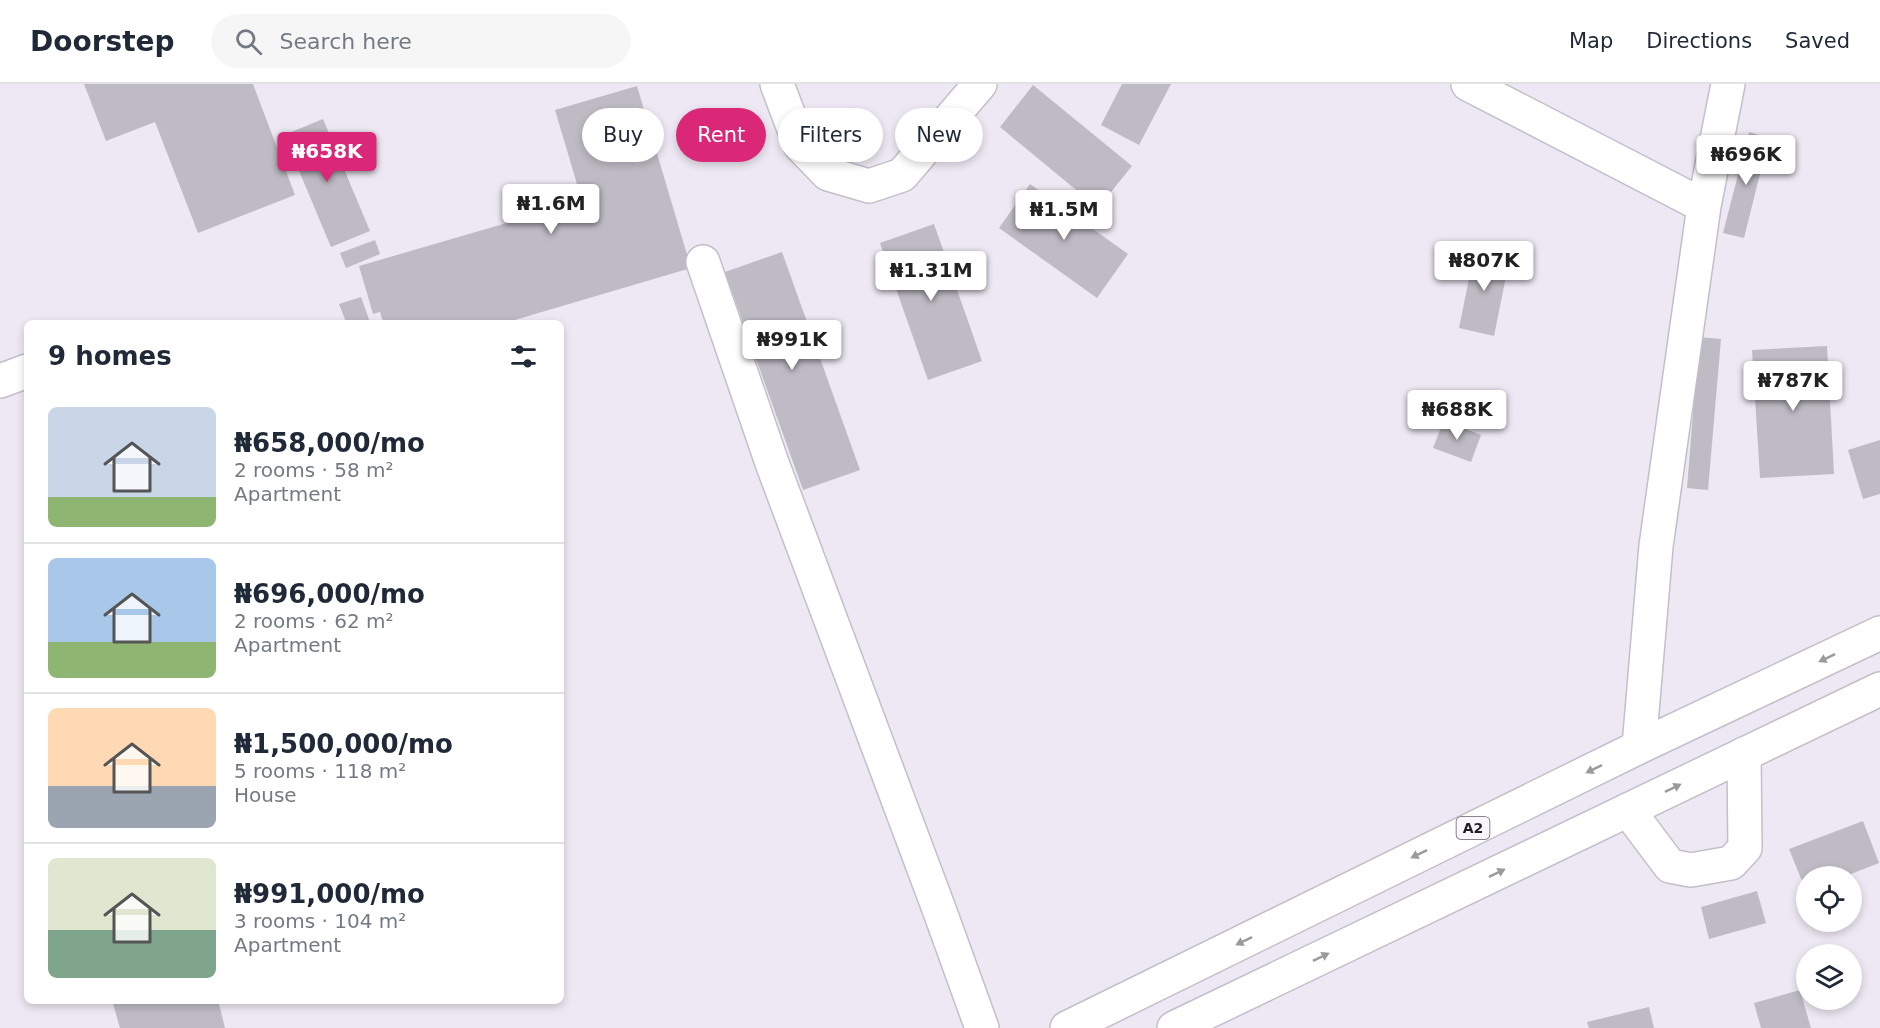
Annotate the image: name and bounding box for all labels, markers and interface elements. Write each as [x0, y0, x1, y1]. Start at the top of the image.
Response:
search box [211, 14, 631, 68]
text: Doorstep [30, 25, 175, 58]
icon: search [232, 25, 265, 58]
text: Search here [280, 29, 412, 54]
text: Map [1569, 29, 1613, 53]
text: Directions [1646, 29, 1752, 53]
text: Saved [1785, 29, 1850, 53]
chip: Buy [582, 108, 664, 162]
chip: Rent [676, 108, 766, 162]
chip: Filters [778, 108, 883, 162]
chip: New [895, 108, 983, 162]
pin: ₦658K [285, 132, 369, 183]
pin: ₦696K [1704, 135, 1788, 186]
text: ₦658K [291, 139, 363, 163]
text: ₦696K [1710, 142, 1782, 166]
pin: ₦1.6M [509, 184, 593, 235]
pin: ₦1.5M [1022, 190, 1106, 241]
text: ₦1.6M [516, 191, 586, 215]
text: ₦1.5M [1029, 197, 1099, 221]
pin: ₦807K [1442, 241, 1526, 292]
text: ₦807K [1448, 248, 1520, 272]
pin: ₦1.31M [882, 251, 980, 302]
text: ₦1.31M [889, 258, 973, 282]
pin: ₦991K [750, 320, 834, 371]
text: ₦991K [756, 327, 828, 351]
icon: filters [507, 340, 540, 373]
text: 9 homes [48, 341, 172, 371]
pin: ₦787K [1751, 361, 1835, 412]
text: ₦787K [1757, 368, 1829, 392]
pin: ₦688K [1415, 390, 1499, 441]
text: ₦688K [1421, 397, 1493, 421]
text: ₦658,000/mo [234, 428, 425, 458]
icon: home [96, 431, 168, 503]
text: 2 rooms · 58 m² [234, 458, 394, 482]
text: Apartment [234, 482, 341, 506]
text: ₦696,000/mo [234, 579, 425, 609]
icon: home [96, 582, 168, 654]
text: 2 rooms · 62 m² [234, 609, 394, 633]
text: Apartment [234, 633, 341, 657]
one-way arrow [1819, 653, 1836, 662]
text: ₦1,500,000/mo [234, 729, 453, 759]
icon: home [96, 732, 168, 804]
text: 5 rooms · 118 m² [234, 759, 406, 783]
one-way arrow [1586, 764, 1603, 773]
text: House [234, 783, 297, 807]
one-way arrow [1664, 784, 1681, 793]
road number: A2 [1456, 817, 1490, 839]
one-way arrow [1411, 850, 1428, 859]
map controls [1796, 866, 1862, 1010]
button: locate [1796, 866, 1862, 932]
one-way arrow [1488, 868, 1505, 877]
text: ₦991,000/mo [234, 879, 425, 909]
icon: home [96, 882, 168, 954]
text: 3 rooms · 104 m² [234, 909, 406, 933]
text: Apartment [234, 933, 341, 957]
one-way arrow [1236, 936, 1253, 945]
button: layers [1796, 944, 1862, 1010]
one-way arrow [1312, 953, 1329, 962]

